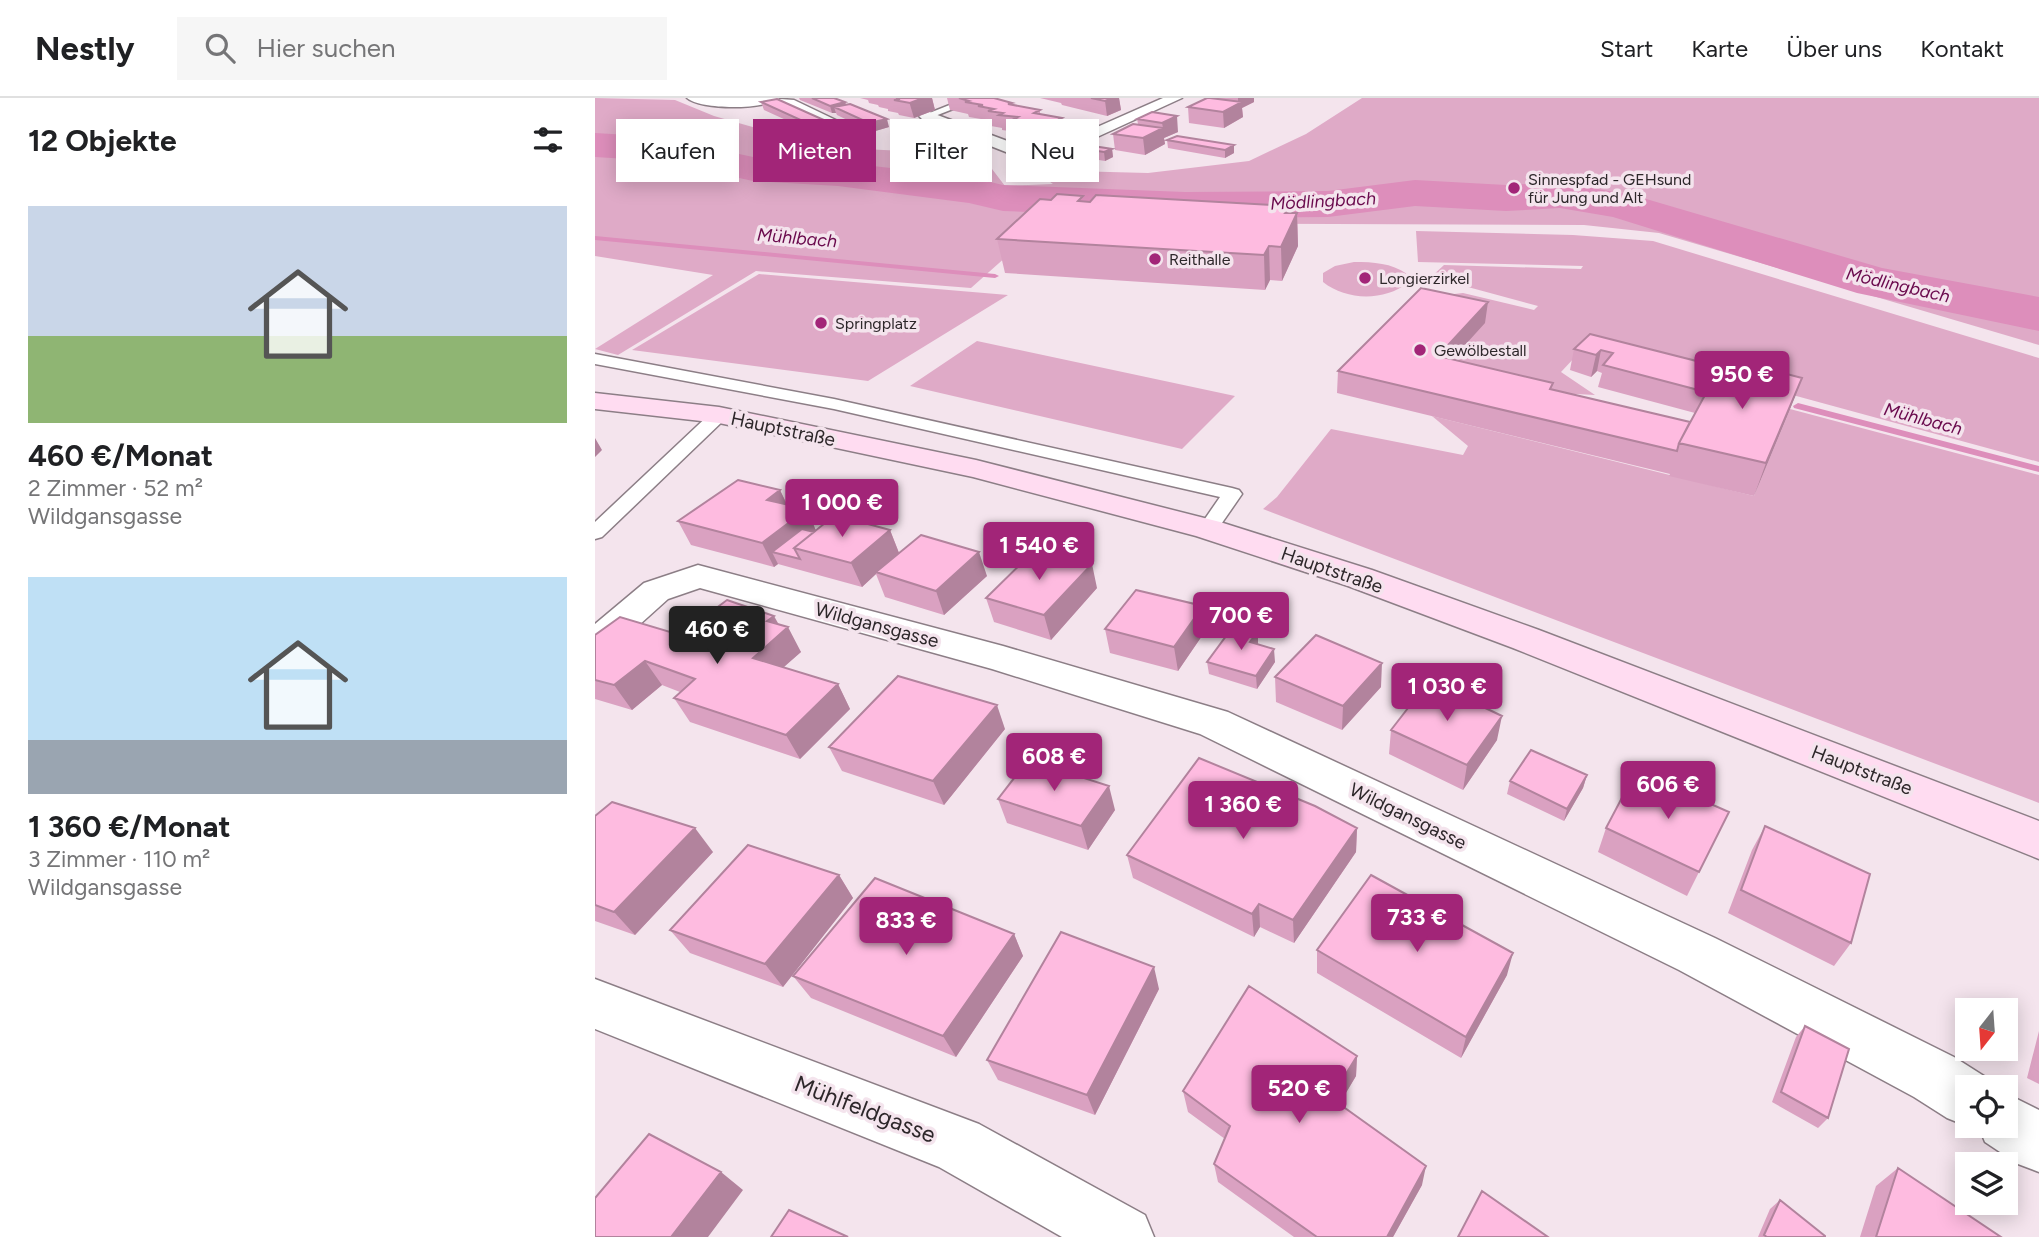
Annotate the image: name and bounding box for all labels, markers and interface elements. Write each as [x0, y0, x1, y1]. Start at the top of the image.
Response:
search box [177, 17, 667, 80]
text: Nestly [35, 29, 135, 68]
icon: search [201, 29, 239, 67]
text: Hier suchen [257, 32, 395, 64]
text: Start [1600, 34, 1653, 63]
text: Karte [1691, 34, 1748, 63]
text: Über uns [1786, 34, 1882, 63]
text: Kontakt [1920, 34, 2004, 63]
chip: Kaufen [616, 119, 739, 182]
chip: Mieten [753, 119, 876, 182]
chip: Filter [890, 119, 992, 182]
chip: Neu [1006, 119, 1099, 182]
icon: filters [529, 121, 567, 159]
text: 12 Objekte [28, 122, 177, 159]
place label: Sinnespfad - GEHsund für Jung und Alt [1528, 170, 1691, 207]
marker: Sinnespfad - GEHsund für Jung und Alt [1506, 180, 1522, 196]
water label: Mödlingbach [1269, 187, 1377, 215]
water label: Mühlbach [756, 224, 838, 252]
place label: Reithalle [1169, 250, 1231, 269]
icon: home [235, 251, 361, 377]
marker: Reithalle [1147, 251, 1163, 267]
water label: Mödlingbach [1844, 262, 1952, 308]
place label: Longierzirkel [1379, 269, 1470, 288]
marker: Longierzirkel [1357, 270, 1373, 286]
place label: Springplatz [835, 314, 917, 333]
marker: Springplatz [813, 315, 829, 331]
place label: Gewölbestall [1434, 341, 1527, 360]
marker: Gewölbestall [1412, 342, 1428, 358]
pin: 950 € [1693, 352, 1791, 411]
text: 950 € [1710, 360, 1774, 388]
water label: Mühlbach [1881, 398, 1965, 440]
street label: Hauptstraße [729, 407, 837, 451]
text: 460 €/Monat [28, 437, 213, 474]
text: 2 Zimmer · 52 m² [28, 474, 203, 502]
pin: 1 000 € [777, 480, 907, 539]
text: 1 000 € [801, 488, 883, 516]
text: Wildgansgasse [28, 502, 182, 530]
pin: 1 540 € [974, 522, 1104, 582]
text: 1 540 € [999, 531, 1079, 559]
street label: Hauptstraße [1278, 542, 1386, 598]
pin: 700 € [1192, 592, 1290, 652]
street label: Wildgansgasse [813, 597, 941, 653]
text: 700 € [1209, 601, 1273, 629]
pin: 460 € [668, 606, 766, 666]
text: 460 € [685, 615, 749, 643]
icon: home [235, 622, 361, 748]
pin: 1 030 € [1382, 664, 1512, 723]
text: 1 030 € [1407, 672, 1487, 700]
pin: 608 € [1005, 734, 1103, 793]
street label: Hauptstraße [1808, 740, 1916, 800]
text: 608 € [1022, 742, 1086, 770]
pin: 606 € [1619, 762, 1717, 821]
text: 606 € [1636, 770, 1700, 798]
street label: Wildgansgasse [1346, 778, 1470, 854]
pin: 1 360 € [1178, 782, 1308, 841]
text: 1 360 € [1204, 790, 1282, 818]
text: 1 360 €/Monat [28, 808, 231, 845]
text: 3 Zimmer · 110 m² [28, 845, 210, 873]
text: Wildgansgasse [28, 873, 182, 901]
pin: 733 € [1368, 894, 1466, 954]
pin: 833 € [857, 898, 955, 957]
text: 733 € [1387, 903, 1447, 931]
text: 833 € [875, 906, 937, 934]
north arrow [1955, 998, 2018, 1060]
map controls [1955, 998, 2018, 1215]
pin: 520 € [1250, 1066, 1348, 1125]
street label: Mühlfeldgasse [790, 1069, 940, 1149]
text: 520 € [1267, 1074, 1331, 1102]
button: locate [1955, 1075, 2018, 1138]
button: layers [1955, 1152, 2018, 1215]

